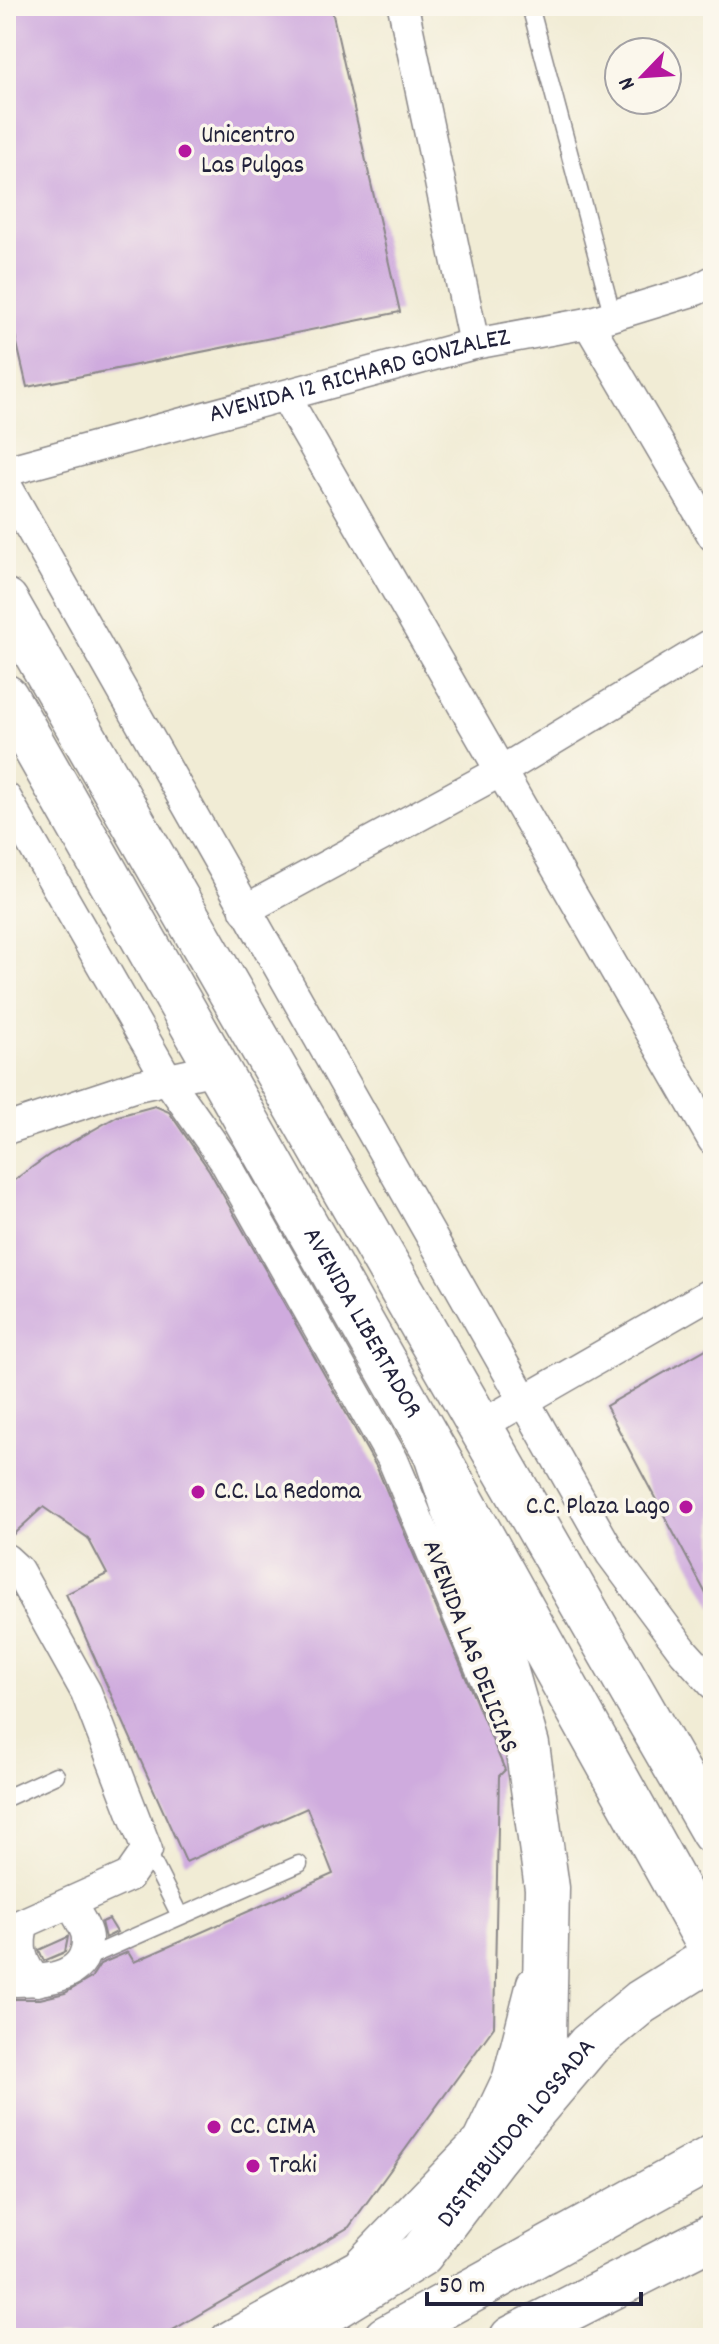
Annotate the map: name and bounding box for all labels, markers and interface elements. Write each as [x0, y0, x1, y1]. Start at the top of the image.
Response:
north arrow [603, 36, 683, 116]
text: N [612, 71, 644, 94]
place label: Unicentro Las Pulgas [201, 118, 304, 185]
marker: Unicentro Las Pulgas [176, 142, 194, 160]
street label: AVENIDA 12 RICHARD GONZALEZ [205, 319, 513, 434]
street label: AVENIDA LIBERTADOR [293, 1221, 431, 1425]
place label: C.C. La Redoma [214, 1474, 362, 1511]
marker: C.C. La Redoma [189, 1483, 207, 1501]
place label: C.C. Plaza Lago [526, 1489, 670, 1526]
marker: C.C. Plaza Lago [677, 1498, 695, 1516]
street label: AVENIDA LAS DELICIAS [411, 1535, 527, 1759]
street label: DISTRIBUIDOR LOSSADA [429, 2031, 605, 2236]
place label: CC. CIMA [230, 2109, 316, 2146]
marker: CC. CIMA [205, 2118, 223, 2136]
place label: Traki [269, 2148, 317, 2185]
marker: Traki [244, 2157, 262, 2175]
scale bar [427, 2256, 641, 2306]
text: 50 m [439, 2270, 485, 2304]

